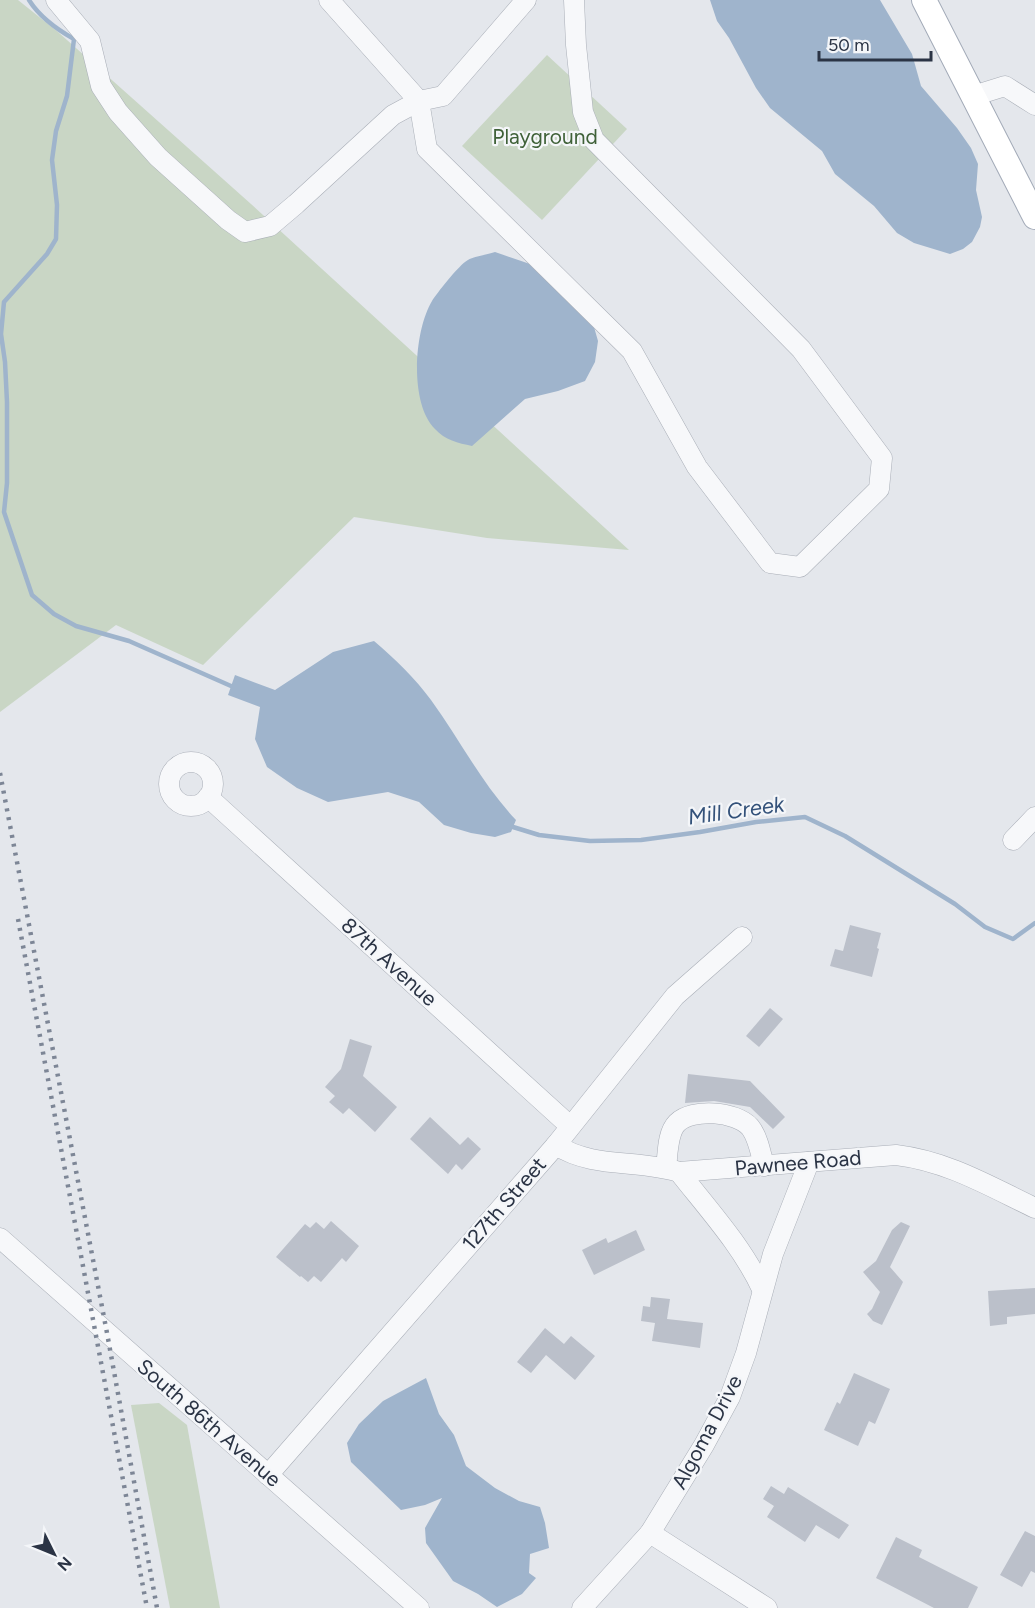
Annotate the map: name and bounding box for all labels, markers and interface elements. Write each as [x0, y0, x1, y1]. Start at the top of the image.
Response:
scale bar [819, 24, 932, 62]
text: 50 m [828, 34, 870, 56]
park label: Playground [492, 124, 598, 149]
water label: Mill Creek [686, 790, 787, 831]
street label: 87th Avenue [336, 912, 442, 1011]
street label: Pawnee Road [734, 1145, 862, 1180]
street label: 127th Street [456, 1152, 551, 1255]
street label: South 86th Avenue [132, 1353, 286, 1492]
street label: Algoma Drive [666, 1370, 747, 1493]
north arrow [24, 1524, 84, 1584]
text: N [53, 1553, 76, 1575]

